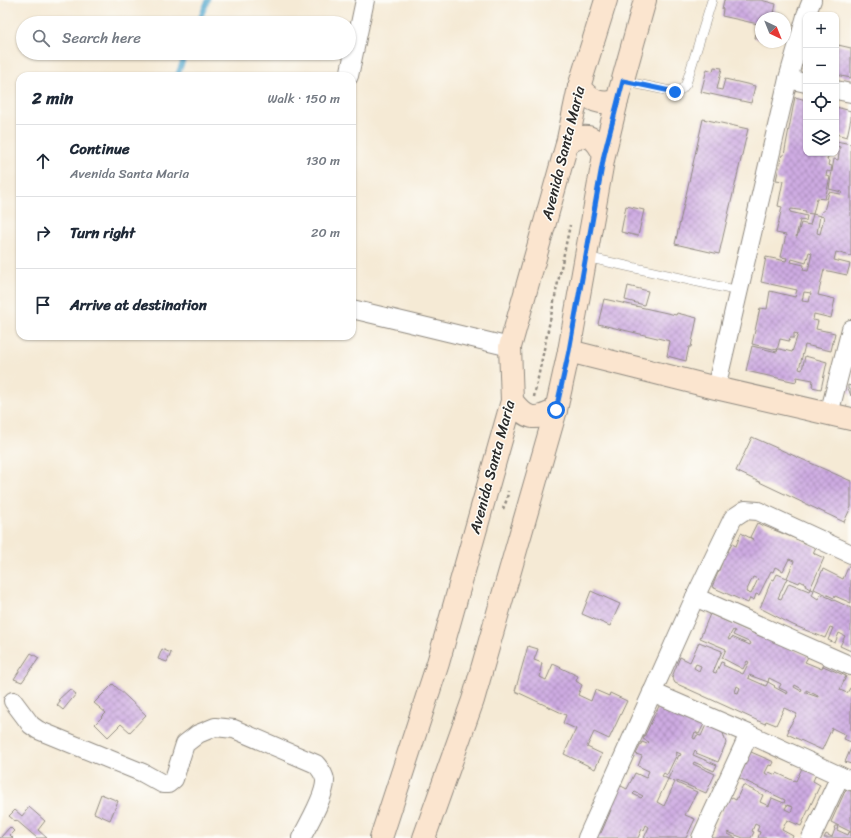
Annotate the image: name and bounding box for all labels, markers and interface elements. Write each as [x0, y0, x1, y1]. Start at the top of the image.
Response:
north arrow [755, 12, 791, 48]
map controls [803, 12, 839, 156]
button: + [803, 12, 839, 48]
search box [16, 16, 356, 60]
text: Search here [62, 25, 141, 51]
icon: search [30, 27, 52, 49]
button: − [803, 48, 839, 84]
text: 2 min [32, 83, 73, 113]
street label: Avenida Santa Maria [534, 83, 592, 224]
route end [666, 83, 684, 101]
button: locate [803, 84, 839, 120]
text: Walk · 150 m [267, 87, 340, 110]
button: layers [803, 120, 839, 156]
text: Continue [70, 136, 130, 162]
text: 130 m [306, 149, 340, 172]
icon: ahead [32, 150, 54, 172]
text: Avenida Santa Maria [70, 162, 189, 185]
text: Turn right [70, 220, 135, 246]
text: 20 m [311, 221, 340, 244]
icon: right [32, 222, 54, 244]
text: Arrive at destination [70, 292, 207, 318]
icon: arrive [32, 294, 54, 316]
street label: Avenida Santa Maria [461, 397, 522, 538]
route start [547, 401, 565, 419]

